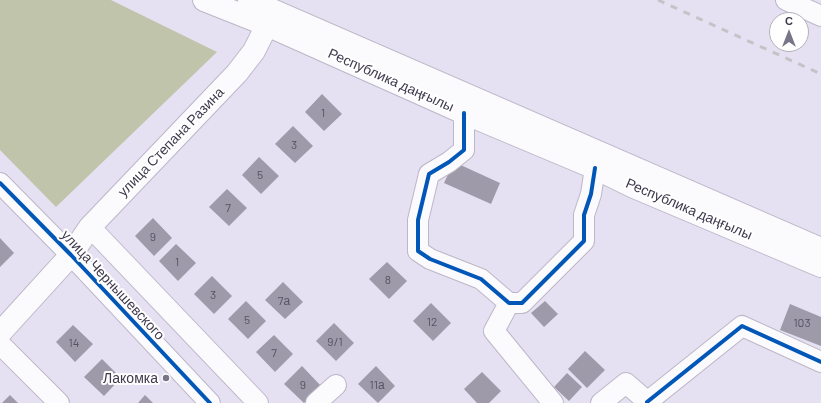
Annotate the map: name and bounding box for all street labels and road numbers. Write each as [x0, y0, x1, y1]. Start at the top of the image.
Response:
street label: Республика даңғылы [326, 45, 456, 115]
street label: улица Степана Разина [114, 84, 228, 200]
street label: Республика даңғылы [623, 175, 755, 243]
street label: улица Чернышевского [58, 227, 168, 343]

